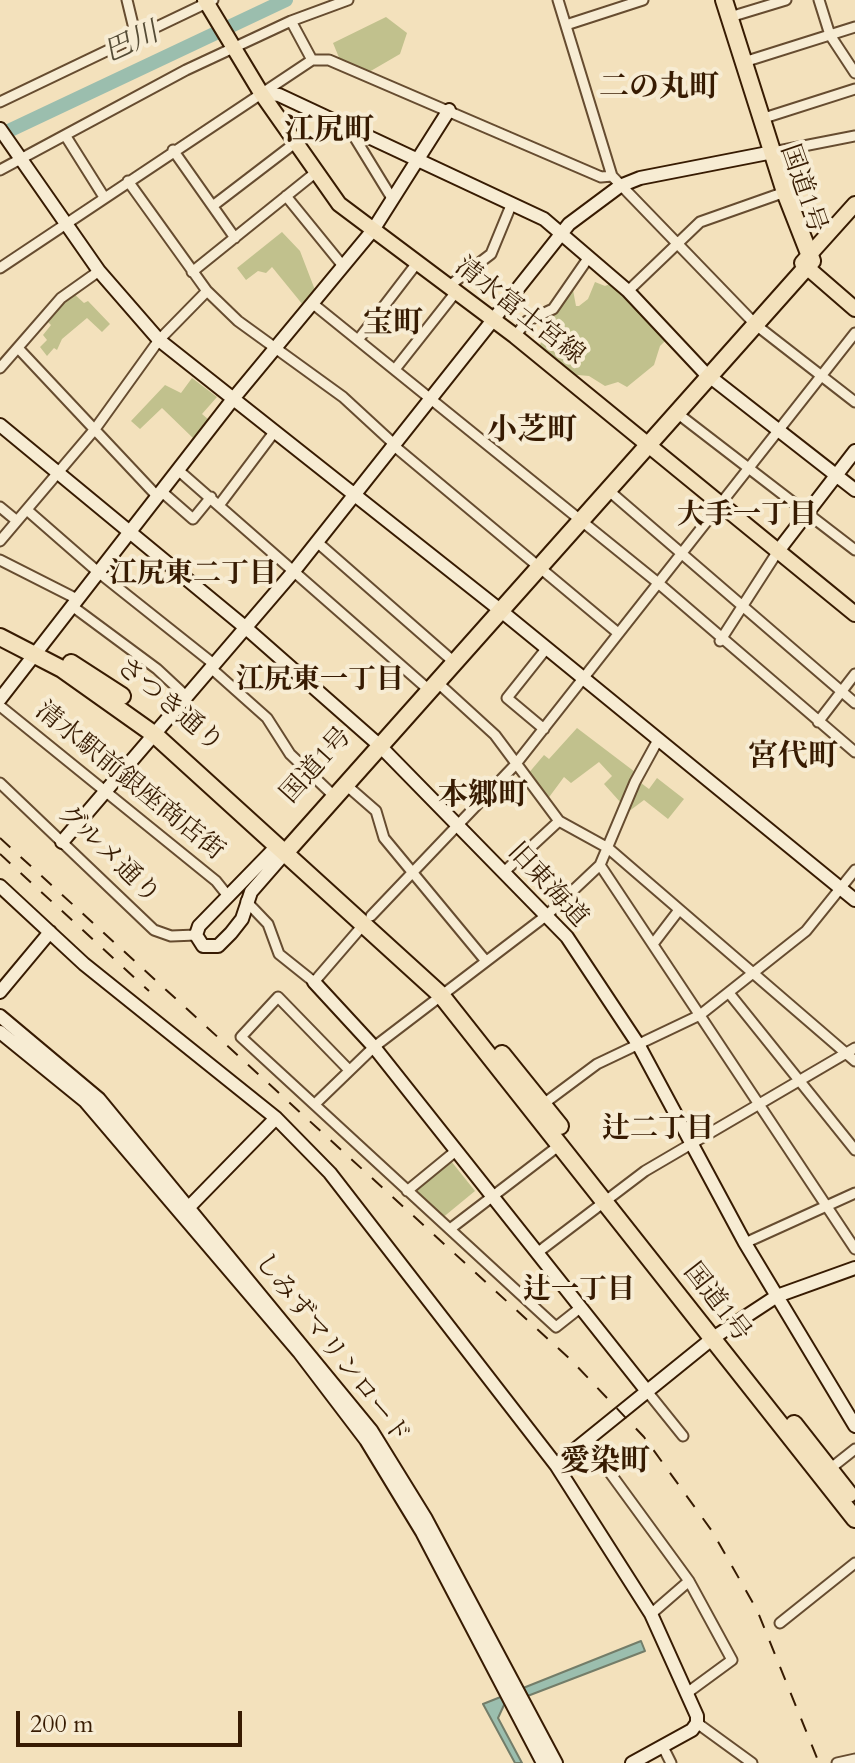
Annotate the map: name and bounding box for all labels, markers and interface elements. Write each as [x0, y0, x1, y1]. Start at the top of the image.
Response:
water label: 巴川 [100, 17, 164, 71]
district label: 二の丸町 [599, 71, 719, 107]
district label: 江尻町 [284, 114, 374, 150]
street label: 国道1号 [772, 141, 832, 237]
street label: 清水富士宮線 [448, 252, 590, 372]
district label: 宝町 [363, 307, 423, 343]
district label: 小芝町 [487, 414, 577, 450]
district label: 大手一丁目 [677, 500, 817, 534]
district label: 江尻東二丁目 [109, 559, 277, 593]
street label: さつき通り [109, 652, 229, 760]
district label: 江尻東一丁目 [236, 665, 404, 699]
street label: 清水駅前銀座商店街 [28, 696, 230, 868]
street label: 国道1号 [275, 722, 359, 810]
district label: 宮代町 [748, 740, 838, 776]
district label: 本郷町 [438, 779, 528, 815]
street label: グルメ通り [50, 799, 166, 911]
street label: 旧東海道 [500, 837, 594, 935]
district label: 辻二丁目 [602, 1114, 714, 1148]
street label: しみずマリンロード [247, 1247, 415, 1451]
street label: 国道1号 [676, 1257, 756, 1349]
district label: 辻一丁目 [523, 1275, 635, 1309]
district label: 愛染町 [560, 1445, 650, 1481]
scale bar [20, 1695, 246, 1745]
text: 200 m [30, 1708, 94, 1741]

